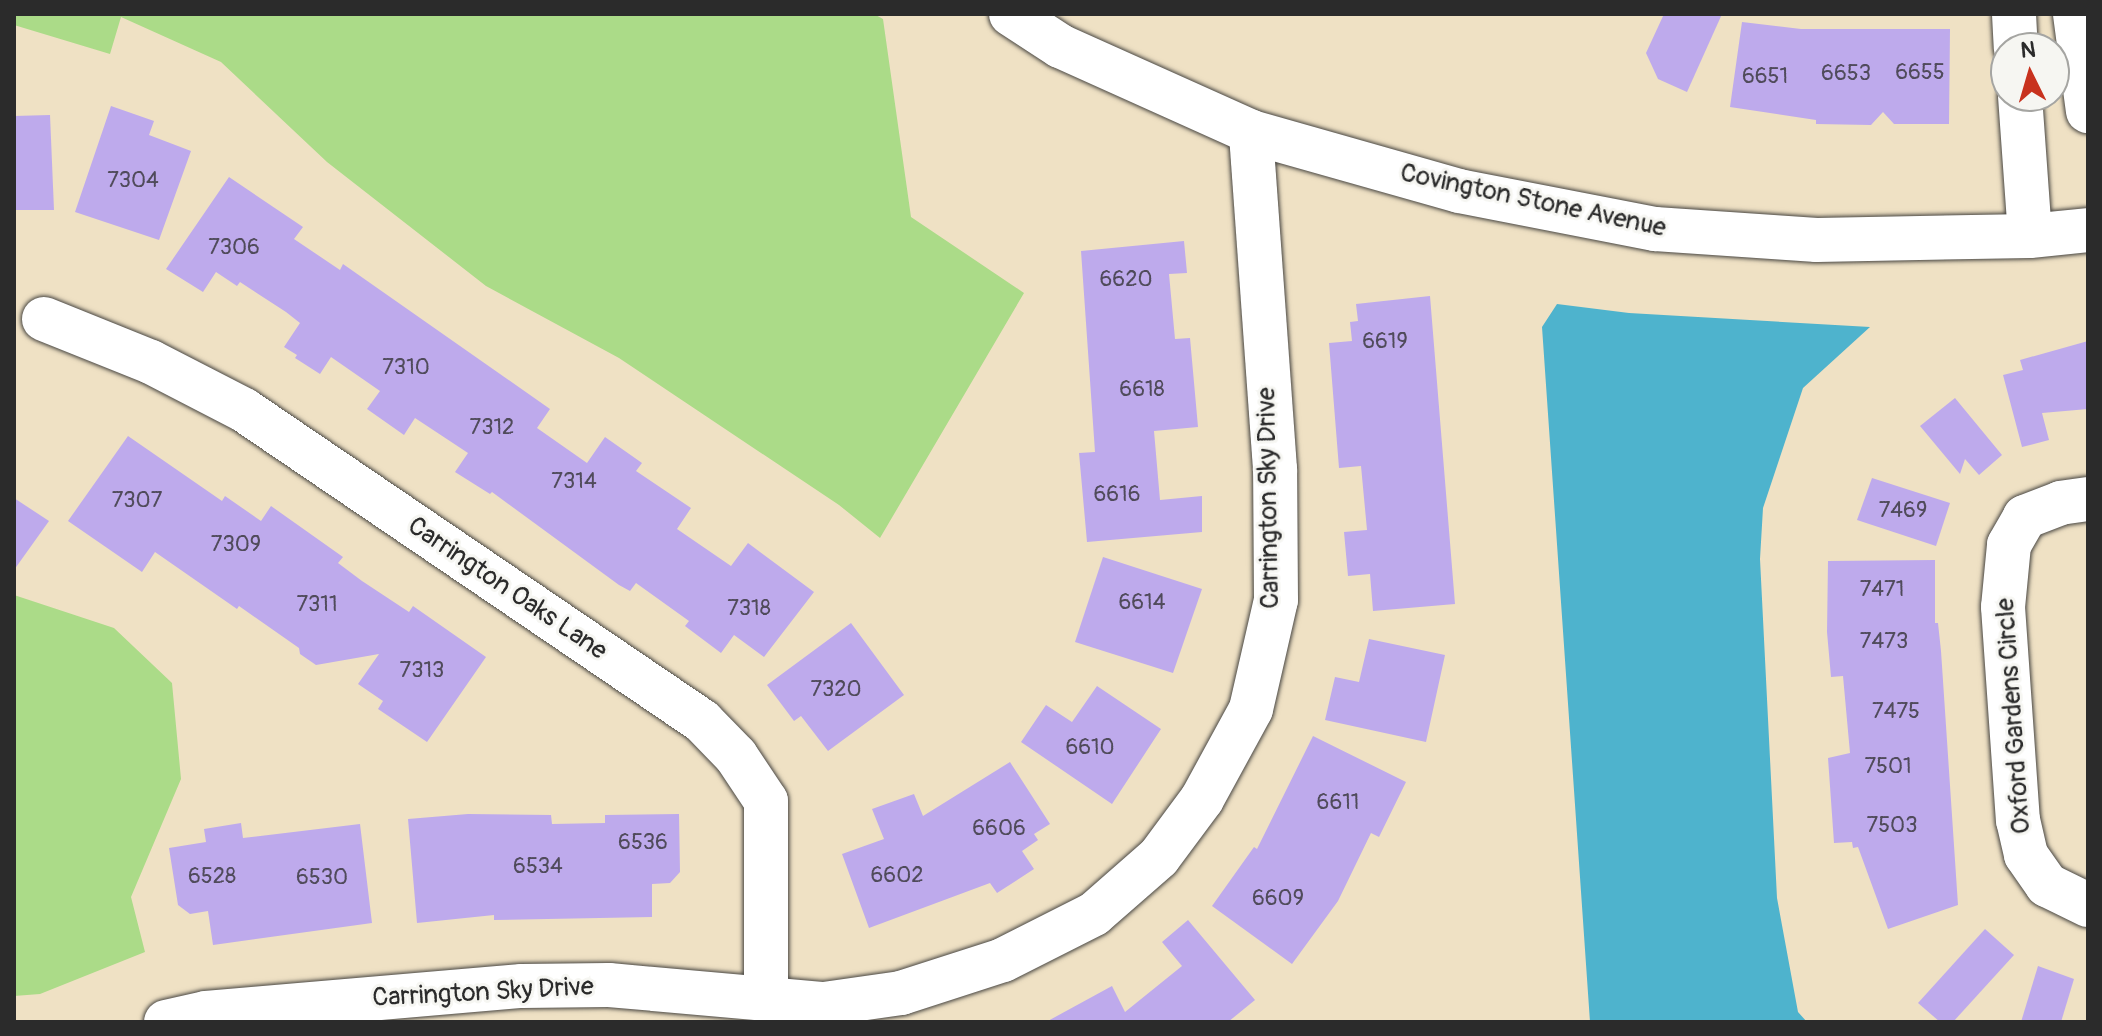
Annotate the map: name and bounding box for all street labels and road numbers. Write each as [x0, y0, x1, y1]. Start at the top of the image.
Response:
street label: Covington Stone Avenue [1397, 158, 1669, 244]
street label: Carrington Sky Drive [1251, 387, 1287, 609]
street label: Carrington Oaks Lane [401, 511, 613, 667]
street label: Oxford Gardens Circle [1990, 597, 2038, 835]
street label: Carrington Sky Drive [372, 972, 594, 1014]

